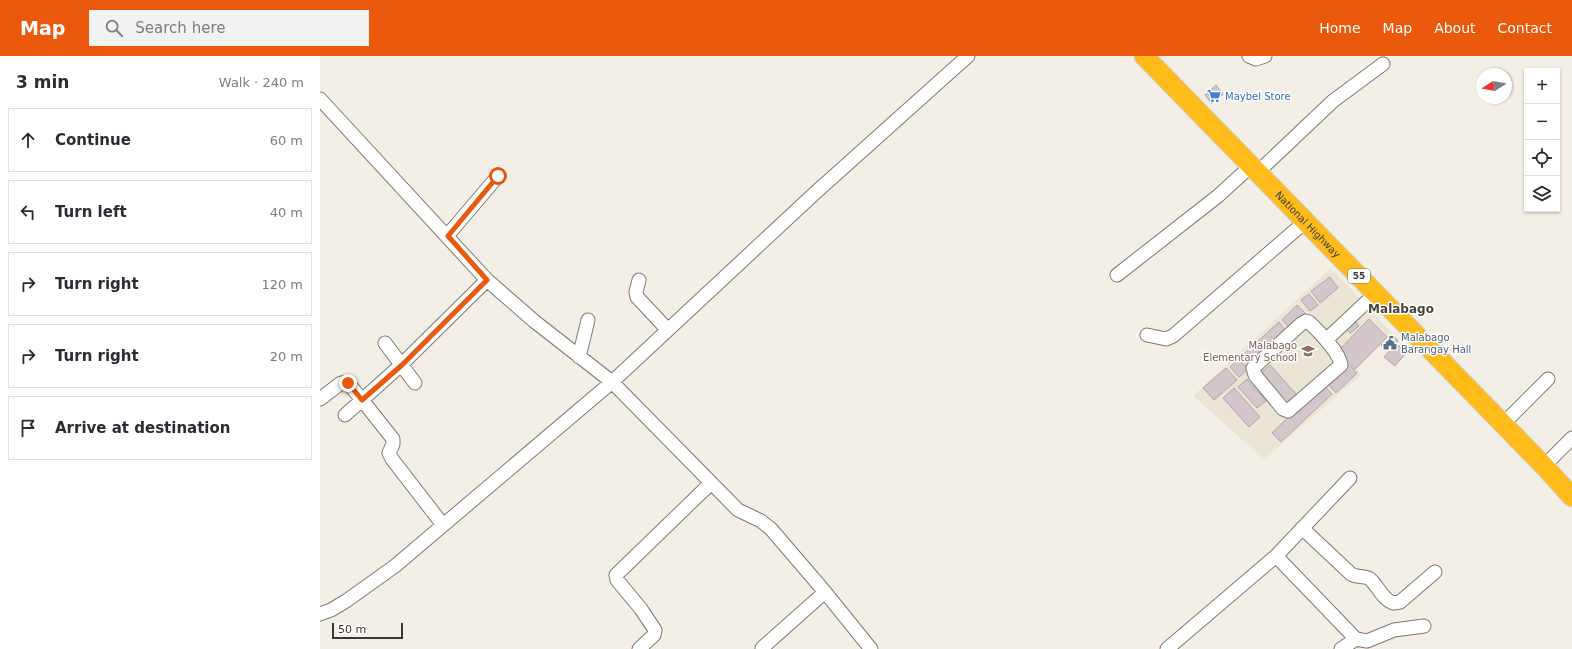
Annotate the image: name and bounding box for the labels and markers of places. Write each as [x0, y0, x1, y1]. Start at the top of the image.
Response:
supermarket icon: Maybel Store [1206, 88, 1222, 104]
place label: Maybel Store [1225, 91, 1291, 102]
place label: Malabago Barangay Hall [1401, 332, 1471, 355]
public building icon: Malabago Barangay Hall [1382, 335, 1398, 351]
place label: Malabago Elementary School [1203, 340, 1297, 363]
school or university icon: Malabago Elementary School [1300, 343, 1316, 359]

